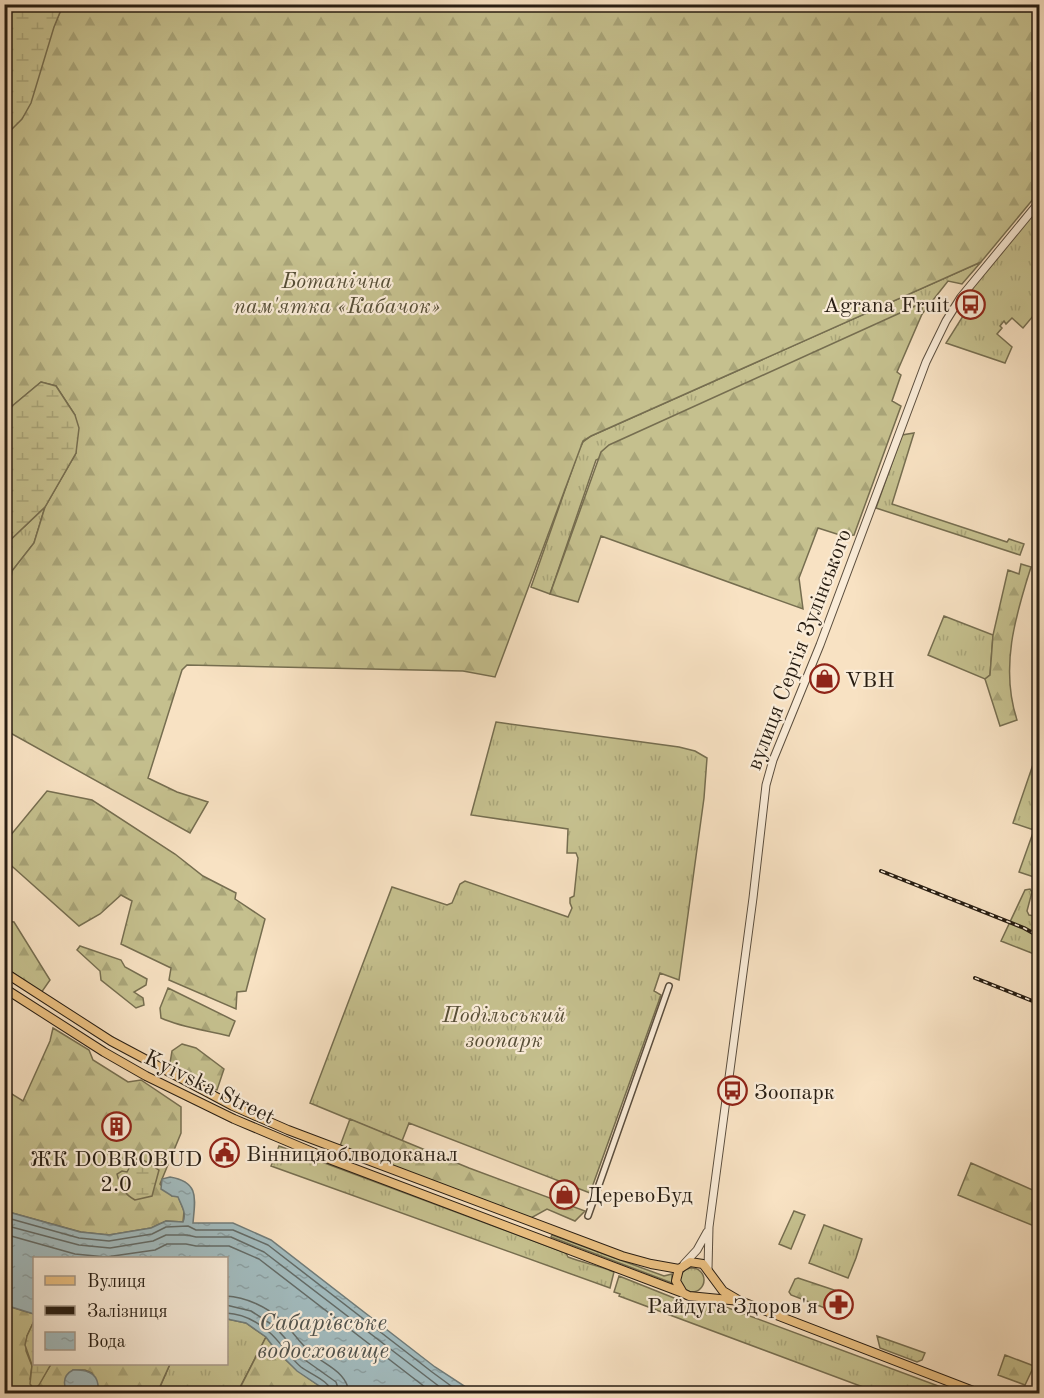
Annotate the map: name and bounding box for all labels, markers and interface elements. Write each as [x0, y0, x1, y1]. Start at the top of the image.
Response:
park label: Ботанічна пам'ятка «Кабачок» [234, 271, 440, 318]
bus stop icon: Agrana Fruit [955, 288, 987, 320]
place label: Agrana Fruit [823, 295, 950, 317]
street label: вулиця Сергія Зулінського [744, 526, 856, 773]
shop icon: VBH [808, 663, 840, 695]
place label: VBH [845, 670, 895, 692]
park label: Подільський зоопарк [441, 1005, 566, 1052]
street label: Kyivska Street [140, 1047, 278, 1129]
bus stop icon: Зоопарк [717, 1075, 749, 1107]
place label: Зоопарк [754, 1082, 835, 1104]
building icon: ЖК DOBROBUD 2.0 [100, 1110, 132, 1142]
public building icon: Вінницяоблводоканал [209, 1137, 241, 1169]
place label: Вінницяоблводоканал [246, 1144, 458, 1166]
place label: ЖК DOBROBUD 2.0 [30, 1149, 202, 1196]
shop icon: ДеревоБуд [549, 1178, 581, 1210]
place label: ДеревоБуд [586, 1185, 693, 1207]
legend [33, 1257, 228, 1365]
text: Вулиця [87, 1273, 146, 1291]
pharmacy icon: Райдуга Здоров'я [823, 1289, 855, 1321]
place label: Райдуга Здоров'я [647, 1296, 818, 1318]
text: Залізниця [87, 1303, 168, 1321]
water label: Сабарівське водосховище [257, 1312, 389, 1364]
text: Вода [87, 1333, 126, 1351]

